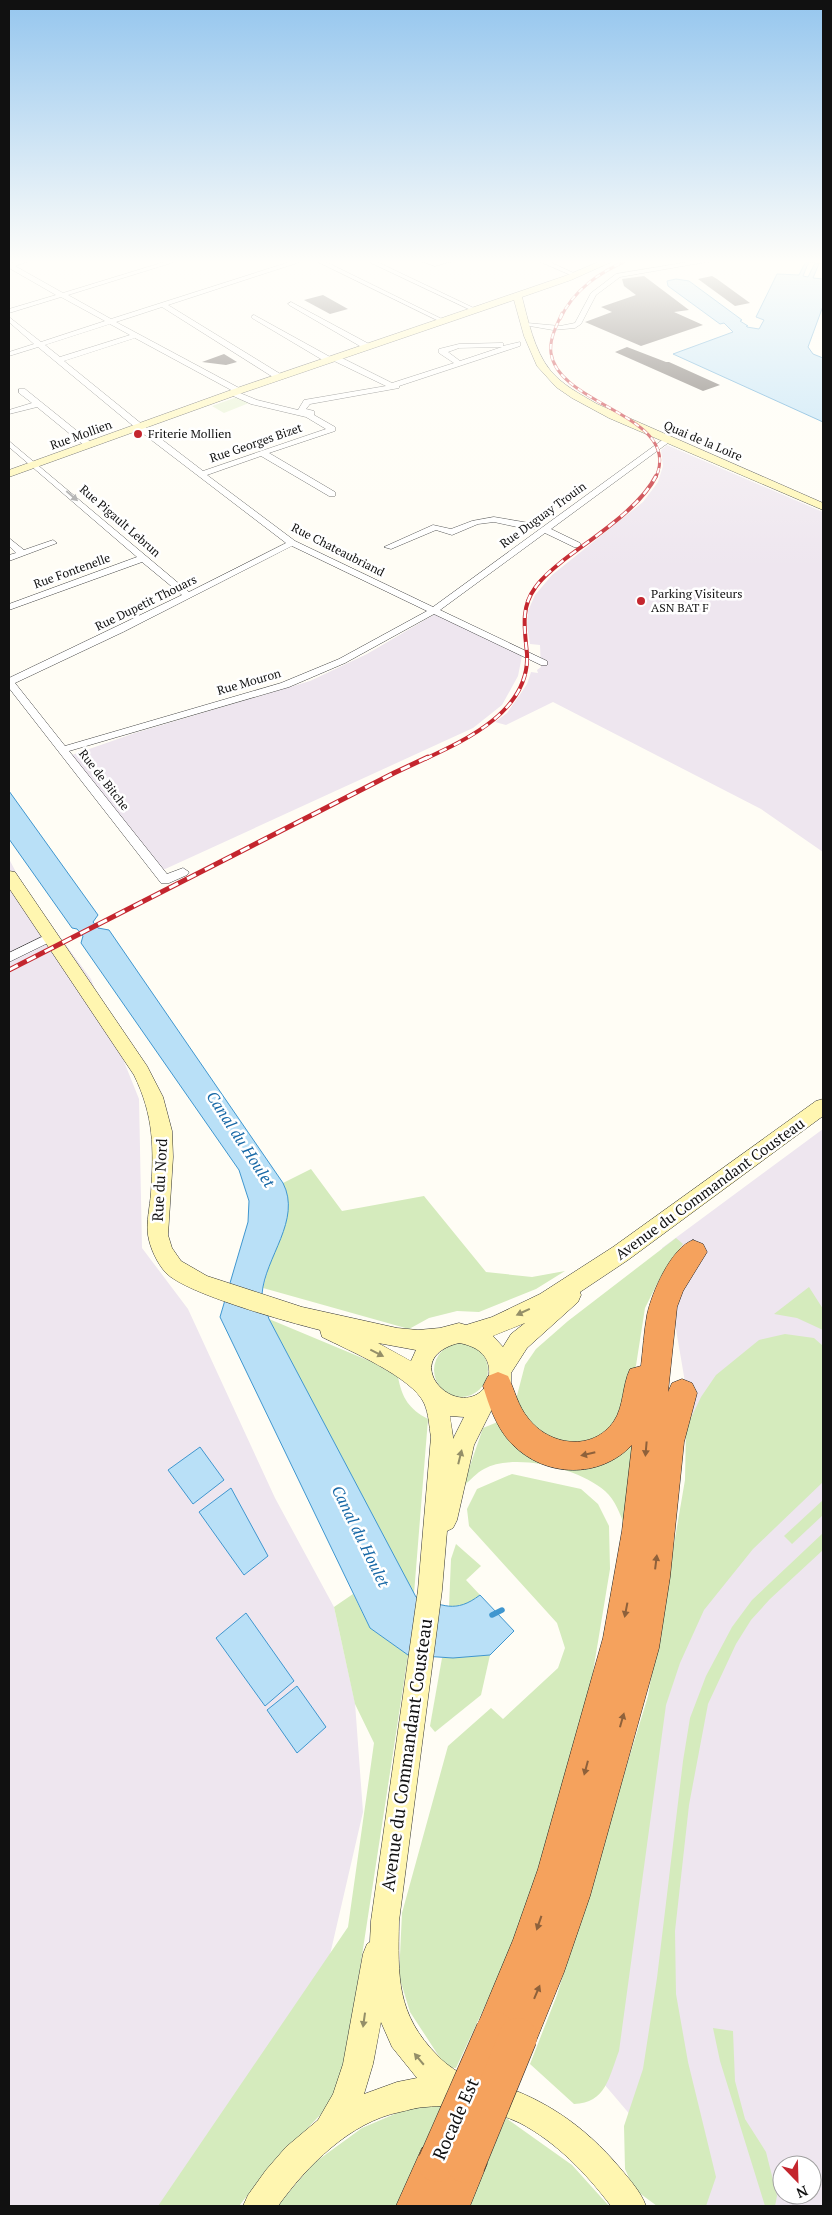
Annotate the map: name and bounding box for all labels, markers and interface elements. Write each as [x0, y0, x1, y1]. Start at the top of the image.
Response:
street label: Rue Mollien [48, 416, 114, 453]
street label: Quai de la Loire [662, 417, 745, 464]
street label: Rue Georges Bizet [208, 420, 304, 465]
place label: Friterie Mollien [148, 426, 231, 441]
marker: Friterie Mollien [132, 428, 144, 440]
street label: Rue Duguay Trouin [497, 478, 589, 551]
street label: Rue Pigault Lebrun [77, 481, 164, 560]
one-way arrow [65, 491, 78, 502]
street label: Rue Chateaubriand [289, 520, 388, 580]
street label: Rue Fontenelle [31, 550, 112, 591]
street label: Rue Dupetit Thouars [93, 571, 199, 634]
place label: Parking Visiteurs ASN BAT F [651, 586, 742, 615]
marker: Parking Visiteurs ASN BAT F [635, 595, 647, 607]
street label: Rue Mouron [215, 665, 283, 698]
street label: Rue de Bitche [76, 746, 133, 813]
water label: Canal du Houlet [202, 1087, 281, 1192]
street label: Avenue du Commandant Cousteau [611, 1112, 808, 1264]
street label: Rue du Nord [147, 1138, 171, 1222]
one-way arrow [516, 1308, 530, 1316]
one-way arrow [370, 1349, 384, 1357]
one-way arrow [642, 1441, 650, 1457]
one-way arrow [456, 1449, 464, 1464]
one-way arrow [581, 1450, 596, 1458]
water label: Canal du Houlet [327, 1481, 395, 1591]
one-way arrow [652, 1554, 660, 1570]
one-way arrow [621, 1602, 629, 1618]
street label: Avenue du Commandant Cousteau [375, 1617, 437, 1893]
one-way arrow [618, 1713, 626, 1728]
one-way arrow [582, 1760, 590, 1775]
one-way arrow [535, 1916, 543, 1931]
one-way arrow [533, 1985, 541, 1999]
one-way arrow [360, 2012, 368, 2028]
one-way arrow [413, 2053, 424, 2066]
street label: Rocade Est [426, 2074, 484, 2163]
north arrow [772, 2155, 822, 2205]
text: N [793, 2182, 811, 2203]

